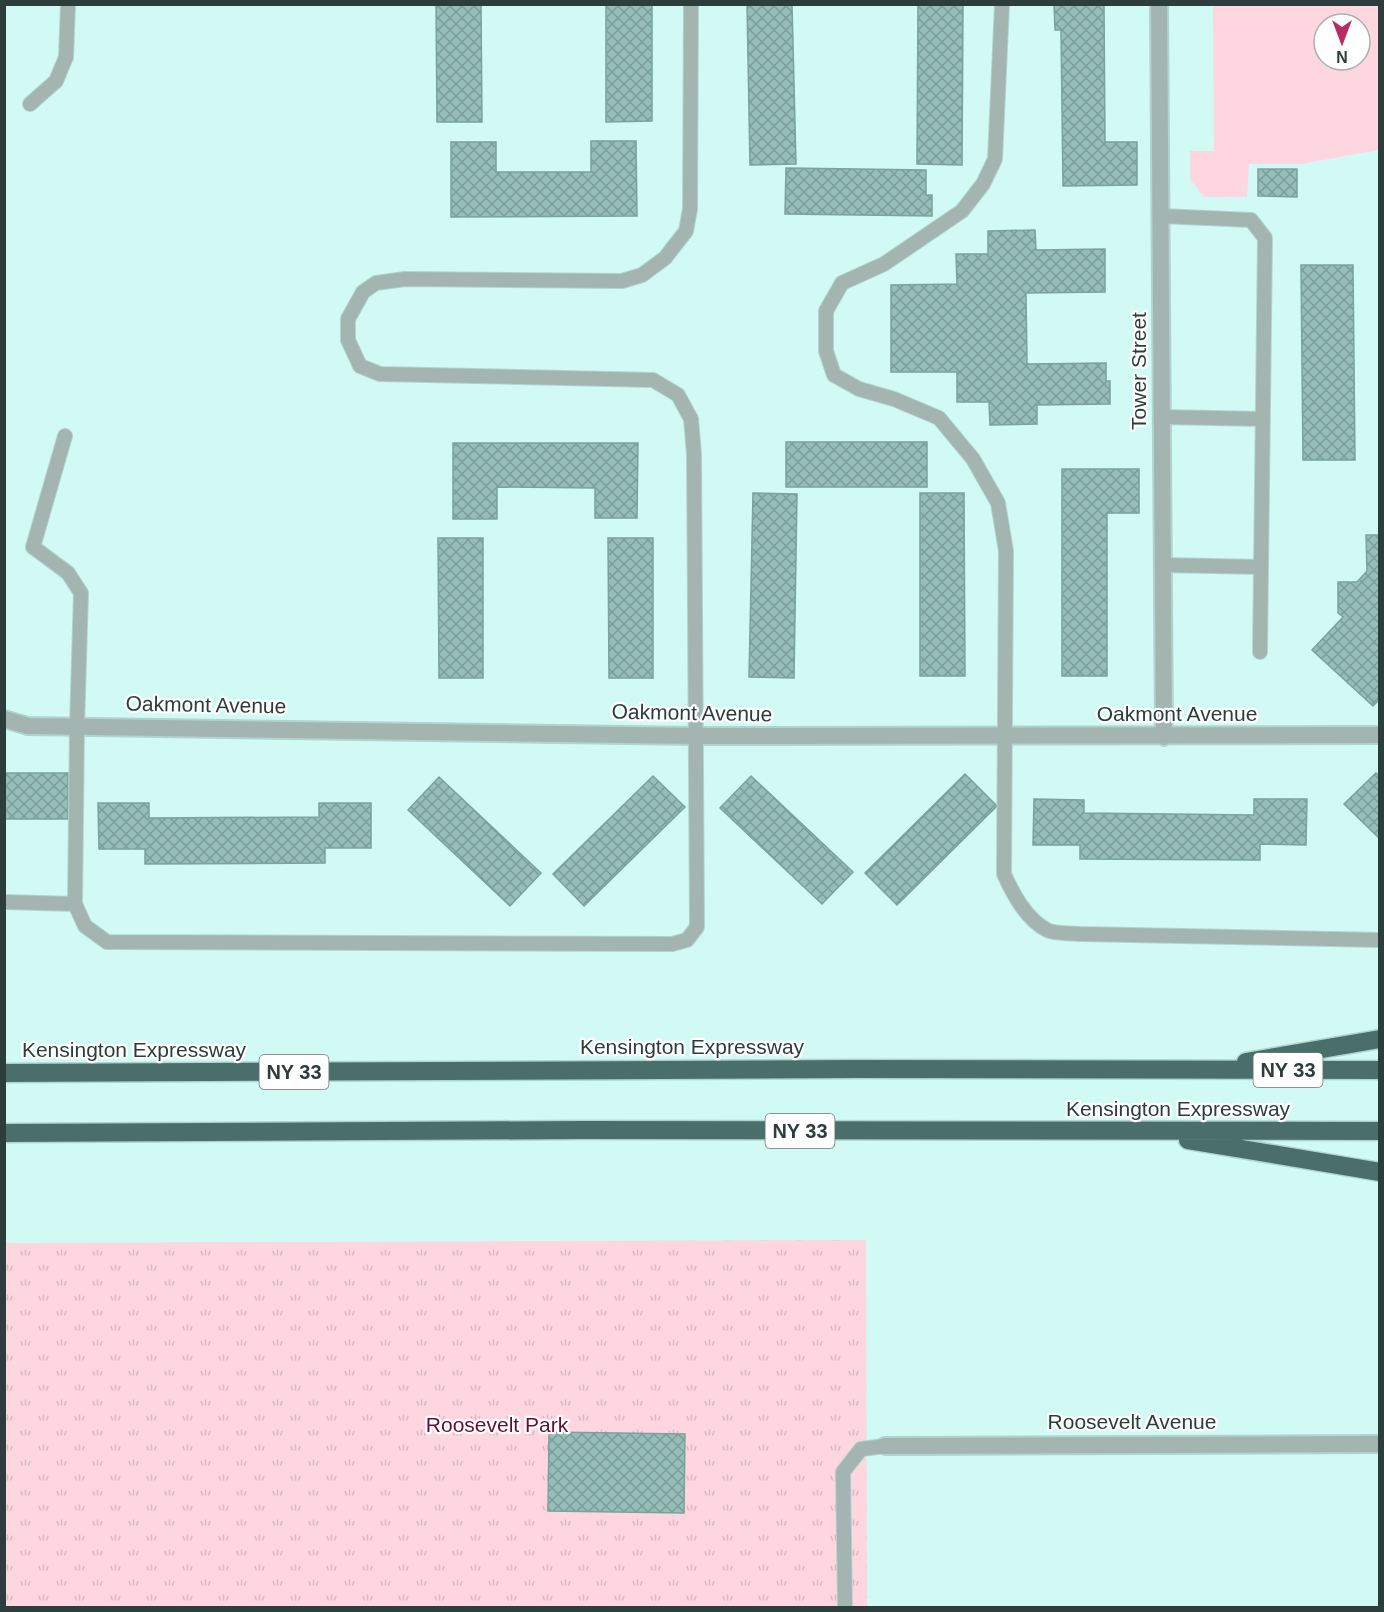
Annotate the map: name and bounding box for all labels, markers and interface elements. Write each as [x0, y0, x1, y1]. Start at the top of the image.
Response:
north arrow [1312, 12, 1372, 72]
text: N [1336, 48, 1348, 65]
street label: Tower Street [1127, 312, 1150, 430]
street label: Oakmont Avenue [125, 692, 287, 717]
street label: Oakmont Avenue [611, 700, 773, 725]
street label: Oakmont Avenue [1097, 702, 1257, 725]
street label: Kensington Expressway [580, 1035, 805, 1058]
street label: Kensington Expressway [22, 1038, 247, 1061]
road number: NY 33 [1254, 1053, 1322, 1087]
road number: NY 33 [260, 1055, 328, 1089]
street label: Kensington Expressway [1066, 1097, 1291, 1120]
road number: NY 33 [766, 1114, 834, 1148]
street label: Roosevelt Avenue [1048, 1410, 1216, 1433]
park label: Roosevelt Park [426, 1413, 569, 1436]

